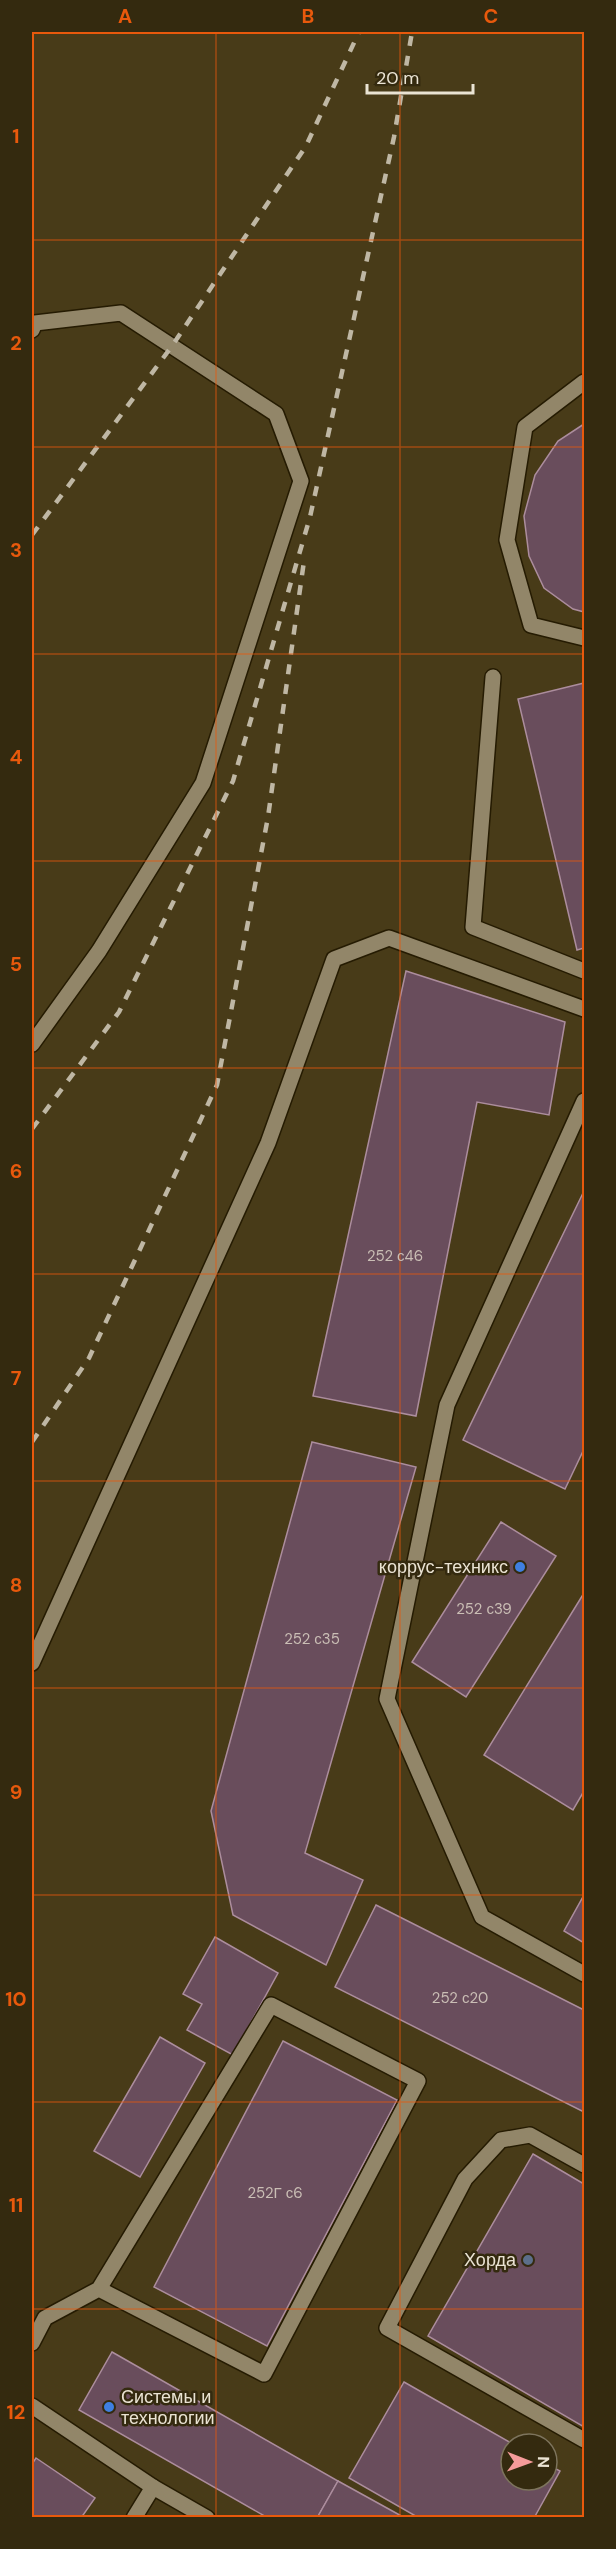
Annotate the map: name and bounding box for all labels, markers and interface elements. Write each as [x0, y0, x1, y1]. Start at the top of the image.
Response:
text: A [118, 3, 132, 29]
text: B [302, 3, 314, 29]
text: C [484, 3, 498, 29]
scale bar [367, 57, 474, 95]
text: 20 m [376, 66, 419, 90]
text: 1 [12, 123, 20, 149]
text: 2 [10, 330, 22, 356]
text: 3 [10, 537, 22, 563]
text: 4 [10, 744, 23, 770]
text: 5 [10, 951, 22, 977]
text: 6 [10, 1158, 22, 1184]
house number: 252 с46 [367, 1246, 423, 1266]
text: 7 [11, 1365, 22, 1391]
place label: коррус-техникс [379, 1555, 508, 1579]
marker: коррус-техникс [513, 1560, 527, 1574]
text: 8 [10, 1572, 22, 1598]
house number: 252 с39 [456, 1599, 512, 1619]
house number: 252 с35 [284, 1629, 340, 1649]
text: 9 [10, 1779, 22, 1805]
text: 10 [5, 1986, 27, 2012]
house number: 252 с20 [432, 1988, 488, 2008]
house number: 252Г с6 [247, 2183, 303, 2203]
text: 11 [9, 2192, 23, 2218]
place label: Хорда [464, 2248, 517, 2272]
marker: Хорда [521, 2253, 535, 2267]
place label: Системы и технологии [121, 2385, 215, 2430]
text: 12 [7, 2399, 25, 2425]
marker: Системы и технологии [102, 2400, 116, 2414]
north arrow [499, 2432, 559, 2492]
text: N [533, 2456, 554, 2468]

